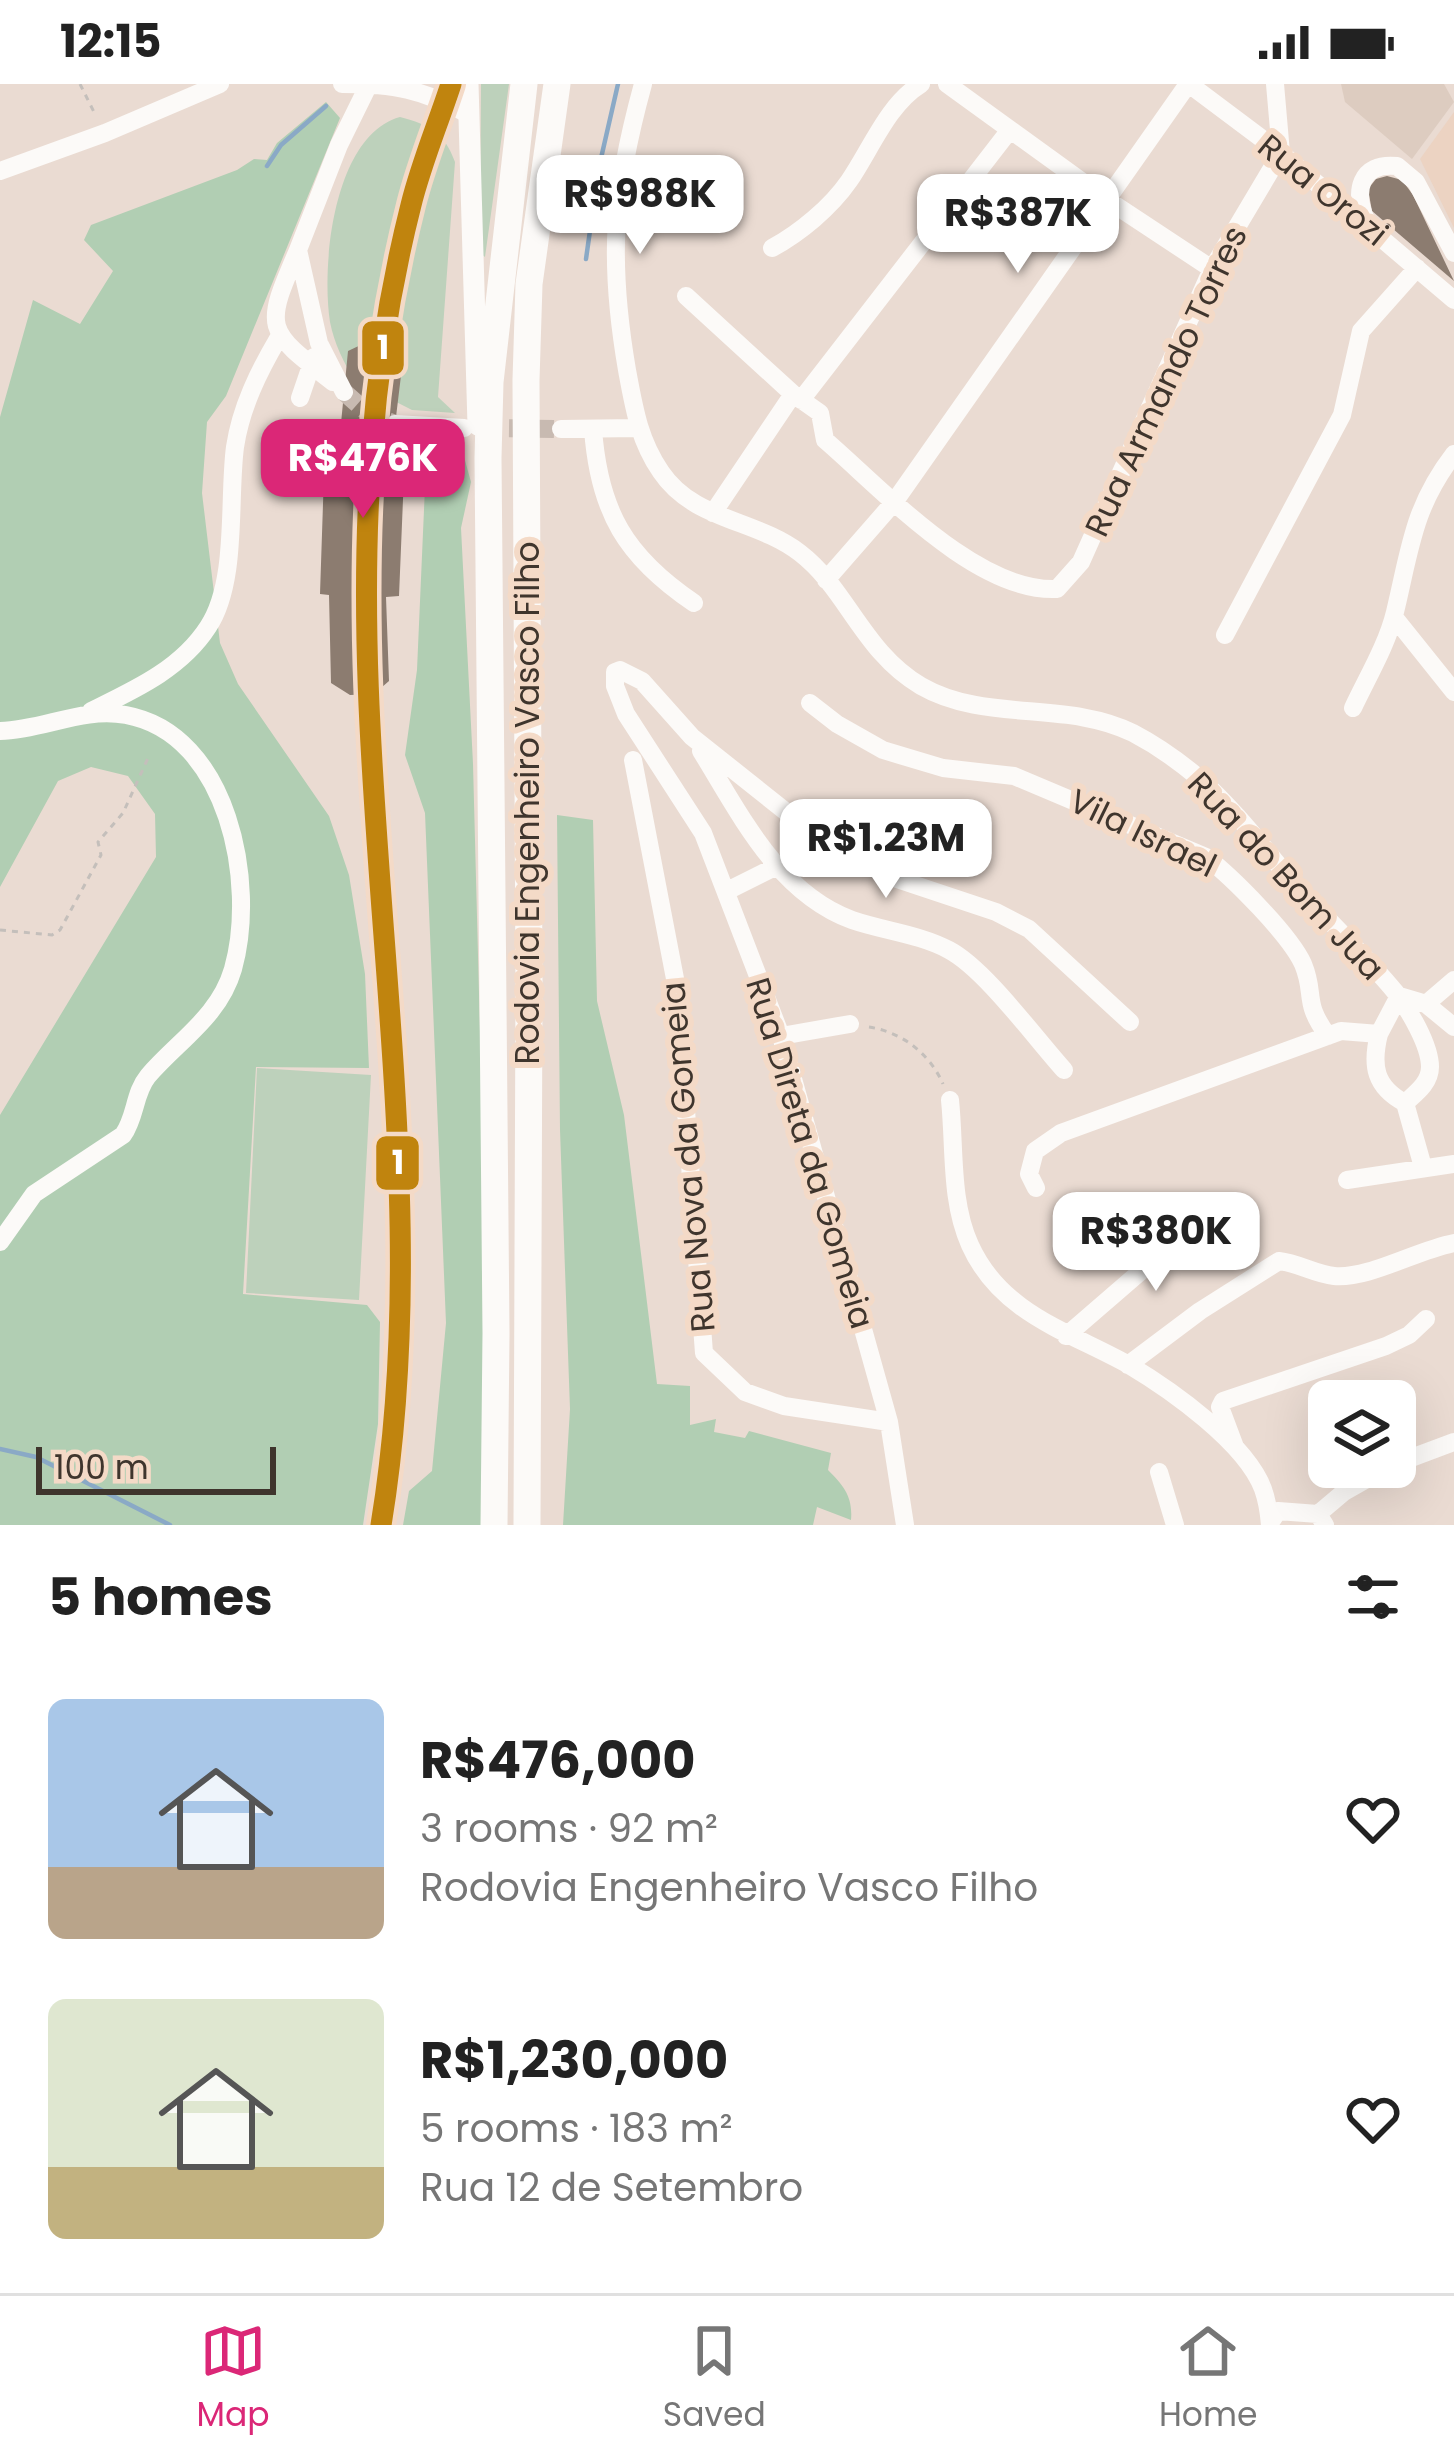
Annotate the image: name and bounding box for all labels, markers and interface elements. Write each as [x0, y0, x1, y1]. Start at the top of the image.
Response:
text: 12:15 [60, 10, 162, 73]
street label: Rua Orozi [1248, 123, 1398, 257]
pin: R$988K [542, 155, 738, 257]
text: R$988K [564, 166, 716, 221]
pin: R$387K [920, 174, 1116, 276]
text: R$387K [944, 185, 1092, 240]
street label: Rua Armando Torres [1073, 218, 1259, 544]
line badge: 1 [360, 319, 406, 377]
text: 1 [377, 324, 389, 371]
pin: R$476K [265, 419, 461, 521]
text: R$476K [288, 430, 438, 485]
street label: Rodovia Engenheiro Vasco Filho [504, 541, 551, 1065]
street label: Rua do Bom Jua [1177, 761, 1395, 991]
street label: Vila Israel [1062, 777, 1224, 889]
pin: R$1.23M [775, 799, 997, 901]
text: R$1.23M [807, 810, 965, 865]
street label: Rua Direta da Gomeia [734, 972, 886, 1334]
street label: Rua Nova da Gomeia [649, 980, 727, 1334]
line badge: 1 [374, 1134, 421, 1192]
text: 1 [392, 1139, 404, 1186]
pin: R$380K [1058, 1192, 1254, 1294]
text: R$380K [1080, 1203, 1232, 1258]
map controls [1308, 1380, 1416, 1488]
button: layers [1308, 1380, 1416, 1488]
scale bar [36, 1441, 276, 1494]
text: 100 m [54, 1444, 149, 1491]
text: 5 homes [48, 1561, 273, 1633]
icon: filters [1340, 1564, 1406, 1630]
text: R$476,000 [420, 1724, 696, 1796]
icon: home [144, 1747, 288, 1891]
icon: heart [1340, 1786, 1406, 1852]
text: 3 rooms · 92 m² [420, 1801, 718, 1856]
text: Rodovia Engenheiro Vasco Filho [420, 1860, 1038, 1915]
text: R$1,230,000 [420, 2024, 728, 2096]
icon: home [144, 2047, 288, 2191]
icon: heart [1340, 2086, 1406, 2152]
text: 5 rooms · 183 m² [420, 2101, 733, 2156]
text: Rua 12 de Setembro [420, 2160, 803, 2215]
tab: Map [197, 2318, 270, 2440]
tab: Saved [663, 2318, 766, 2440]
tab: Home [1159, 2318, 1257, 2440]

